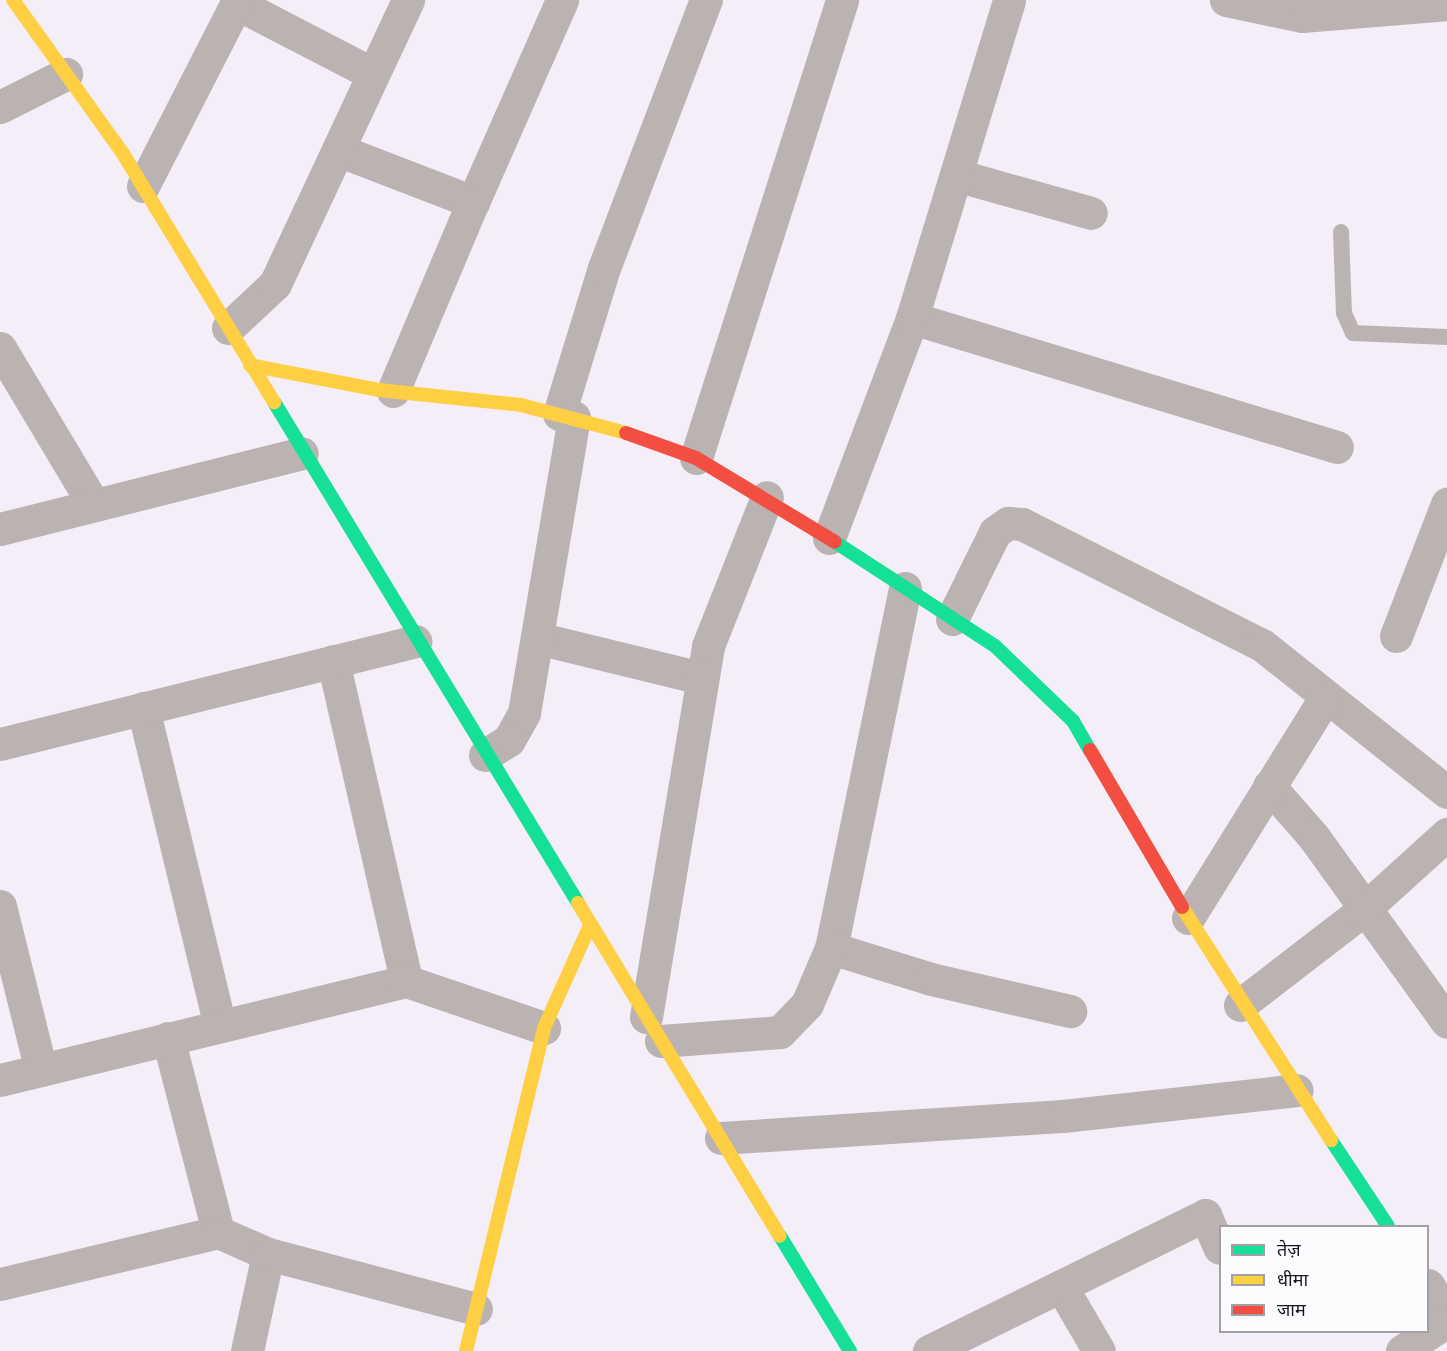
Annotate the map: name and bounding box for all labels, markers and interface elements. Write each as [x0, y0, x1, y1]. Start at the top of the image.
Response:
legend [1219, 1225, 1429, 1333]
text: तेज़ [1277, 1238, 1301, 1262]
text: धीमा [1277, 1268, 1308, 1292]
text: जाम [1277, 1298, 1306, 1322]

